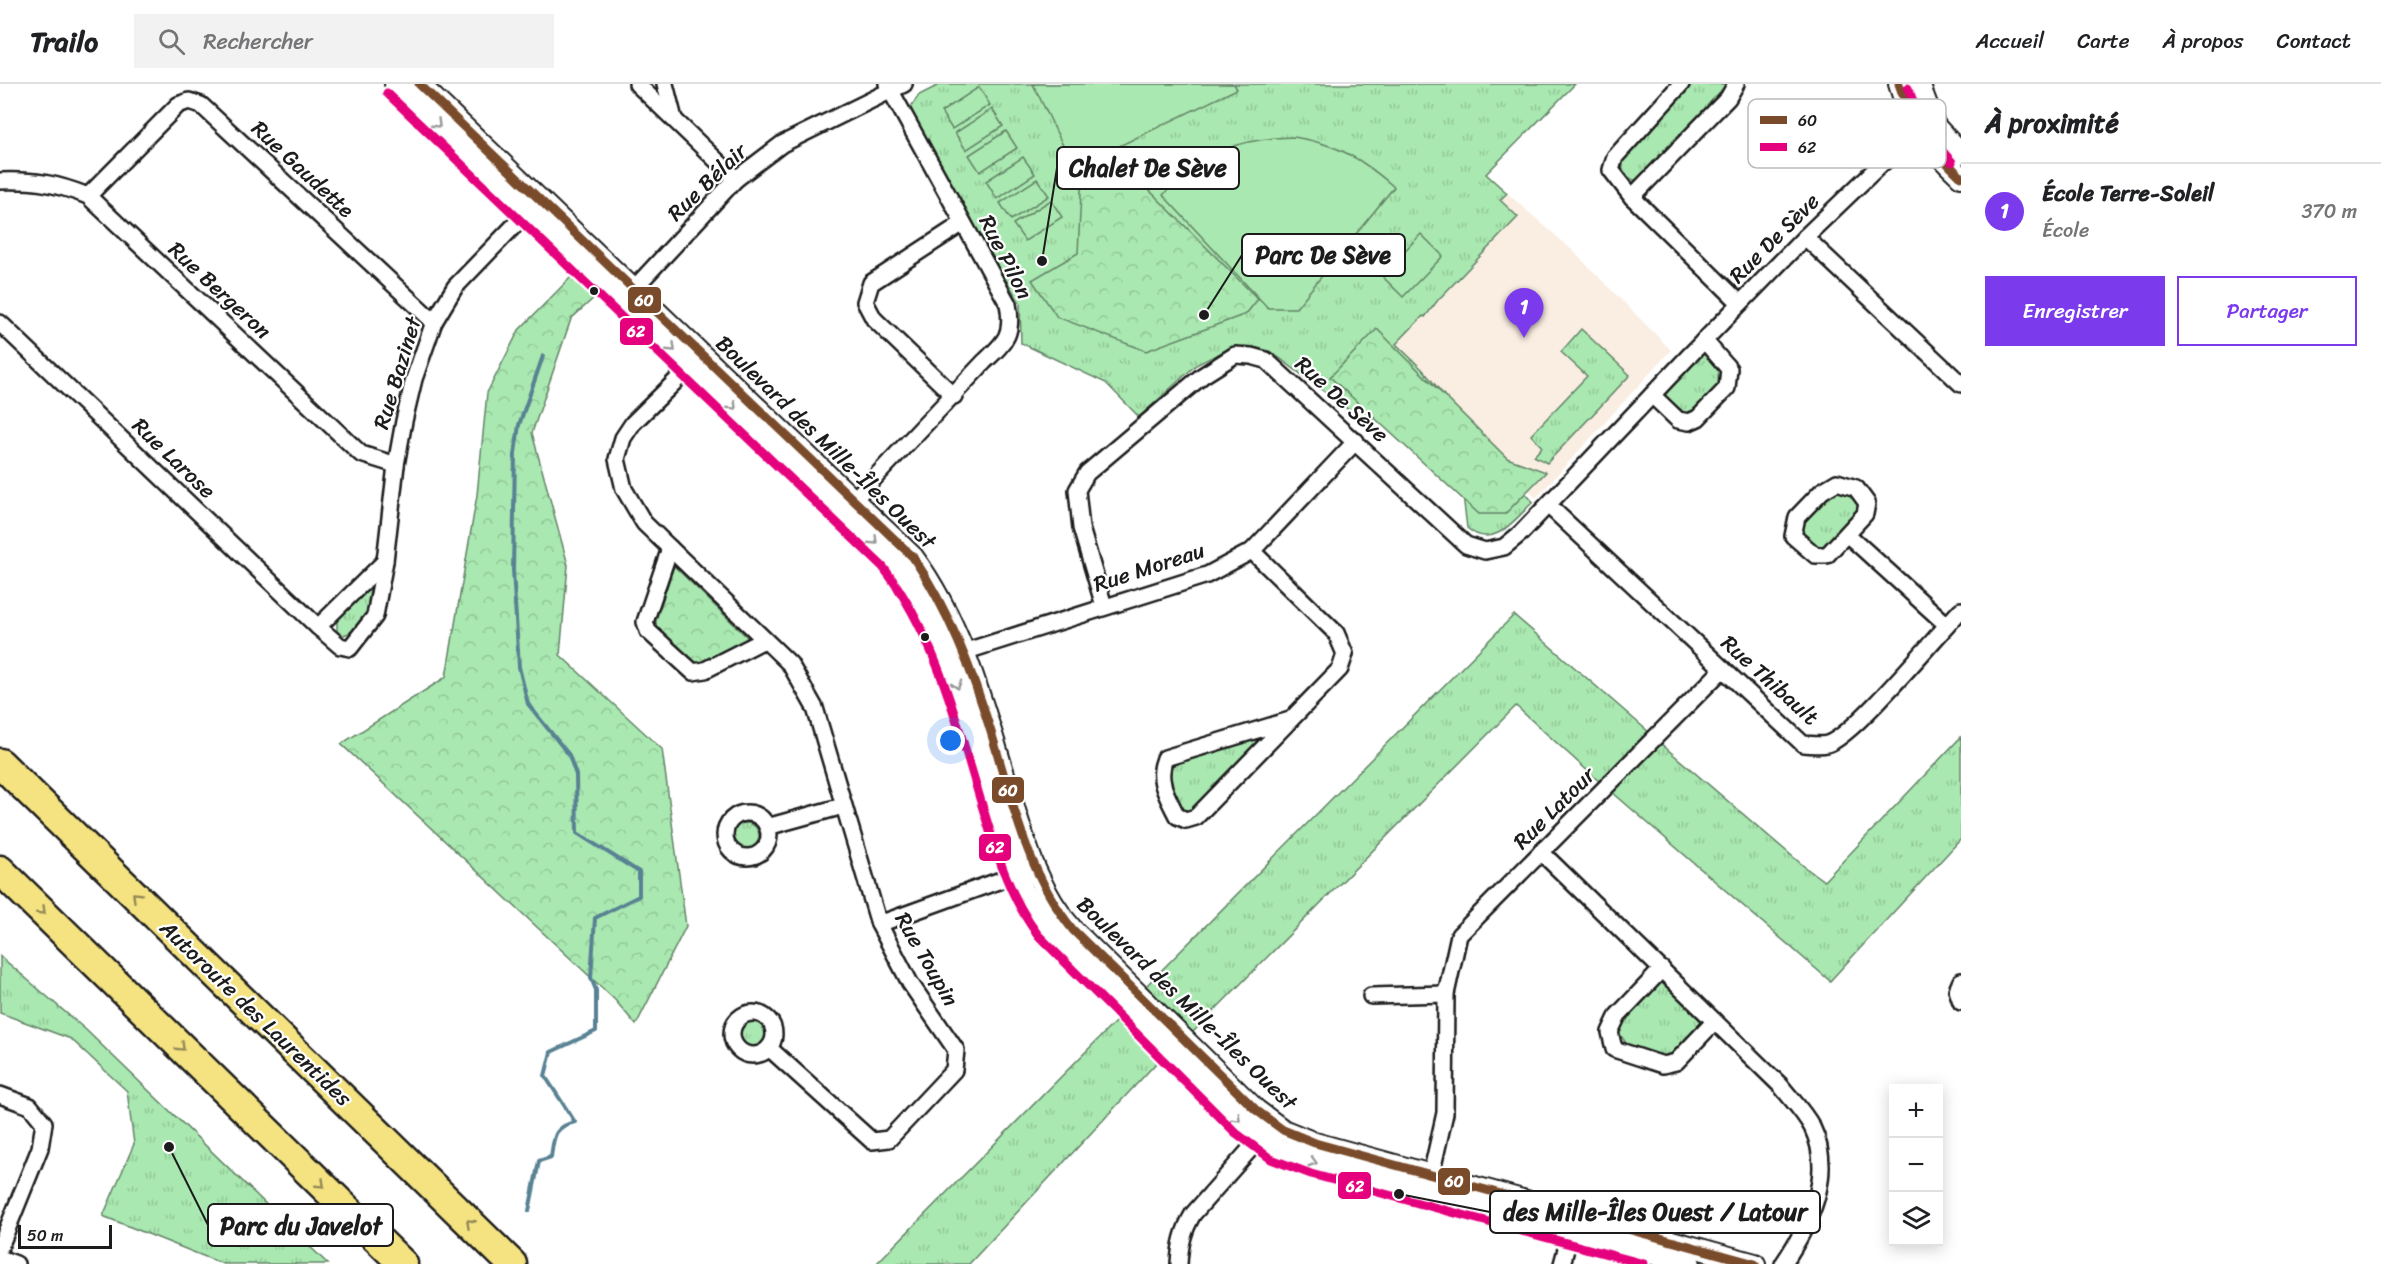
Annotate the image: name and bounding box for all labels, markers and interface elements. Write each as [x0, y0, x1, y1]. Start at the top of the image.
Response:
search box [134, 14, 554, 68]
text: Trailo [30, 17, 98, 66]
text: Rechercher [203, 22, 313, 61]
text: Accueil [1976, 22, 2044, 60]
text: Carte [2077, 22, 2130, 60]
text: À propos [2163, 22, 2244, 60]
text: Contact [2277, 22, 2351, 60]
icon: search [155, 25, 188, 58]
legend [1748, 99, 1946, 168]
text: À proximité [1985, 100, 2119, 146]
text: 60 [1798, 106, 1817, 135]
street label: Rue Gaudette [242, 110, 364, 228]
one-way arrow [430, 117, 441, 128]
street label: Rue Bélair [657, 132, 758, 231]
text: 62 [1798, 133, 1816, 162]
callout: Chalet De Sève [1057, 147, 1239, 189]
text: Chalet De Sève [1068, 147, 1228, 189]
text: École Terre-Soleil [2042, 174, 2214, 213]
street label: Rue De Sève [1719, 183, 1829, 293]
text: 1 [2000, 194, 2009, 229]
text: 370 m [2301, 194, 2357, 229]
street label: Rue Pilon [968, 208, 1044, 306]
text: École [2042, 213, 2089, 248]
street label: Rue Bergeron [159, 231, 281, 349]
callout: Parc De Sève [1242, 234, 1405, 276]
text: Parc De Sève [1255, 234, 1391, 276]
button: Enregistrer [1985, 276, 2165, 346]
button: Partager [2177, 276, 2357, 346]
unlabelled marker [588, 285, 600, 297]
line badge: 60 [627, 286, 662, 314]
text: 60 [633, 286, 654, 315]
pin: 1 [1504, 288, 1544, 338]
street label: Rue Bazinet [361, 311, 433, 434]
line badge: 62 [619, 317, 654, 346]
text: 62 [626, 317, 646, 346]
street label: Boulevard des Mille-Îles Ouest [706, 325, 947, 559]
one-way arrow [665, 341, 675, 352]
street label: Rue De Sève [1286, 346, 1398, 452]
one-way arrow [726, 399, 737, 410]
street label: Rue Larose [123, 407, 225, 509]
street label: Rue Moreau [1088, 531, 1210, 603]
one-way arrow [866, 534, 877, 545]
street label: Rue Thibault [1712, 625, 1829, 736]
unlabelled marker [919, 631, 931, 643]
one-way arrow [950, 679, 962, 690]
your location [936, 726, 965, 755]
street label: Rue Latour [1503, 756, 1606, 859]
line badge: 60 [991, 776, 1025, 804]
text: 60 [997, 776, 1018, 805]
line badge: 62 [978, 833, 1012, 862]
text: 62 [985, 833, 1005, 862]
street label: Boulevard des Mille-Îles Ouest [1067, 886, 1308, 1120]
one-way arrow [132, 892, 142, 903]
one-way arrow [34, 904, 45, 915]
street label: Rue Toupin [884, 904, 970, 1014]
street label: Autoroute des Laurentides [150, 909, 362, 1116]
one-way arrow [174, 1040, 185, 1051]
map controls [1889, 1084, 1943, 1246]
button: + [1889, 1084, 1943, 1138]
one-way arrow [1230, 1111, 1241, 1122]
button: − [1889, 1138, 1943, 1192]
one-way arrow [1307, 1155, 1318, 1167]
line badge: 60 [1437, 1167, 1471, 1196]
text: 60 [1443, 1167, 1464, 1196]
line badge: 62 [1337, 1171, 1372, 1200]
text: 62 [1345, 1172, 1365, 1201]
one-way arrow [313, 1176, 324, 1187]
callout: des Mille-Îles Ouest / Latour [1490, 1191, 1820, 1233]
text: des Mille-Îles Ouest / Latour [1503, 1191, 1809, 1233]
button: layers [1889, 1192, 1943, 1246]
callout: Parc du Javelot [208, 1204, 393, 1246]
text: Parc du Javelot [220, 1205, 383, 1247]
one-way arrow [467, 1219, 477, 1230]
text: 50 m [27, 1221, 63, 1250]
scale bar [18, 1222, 112, 1250]

